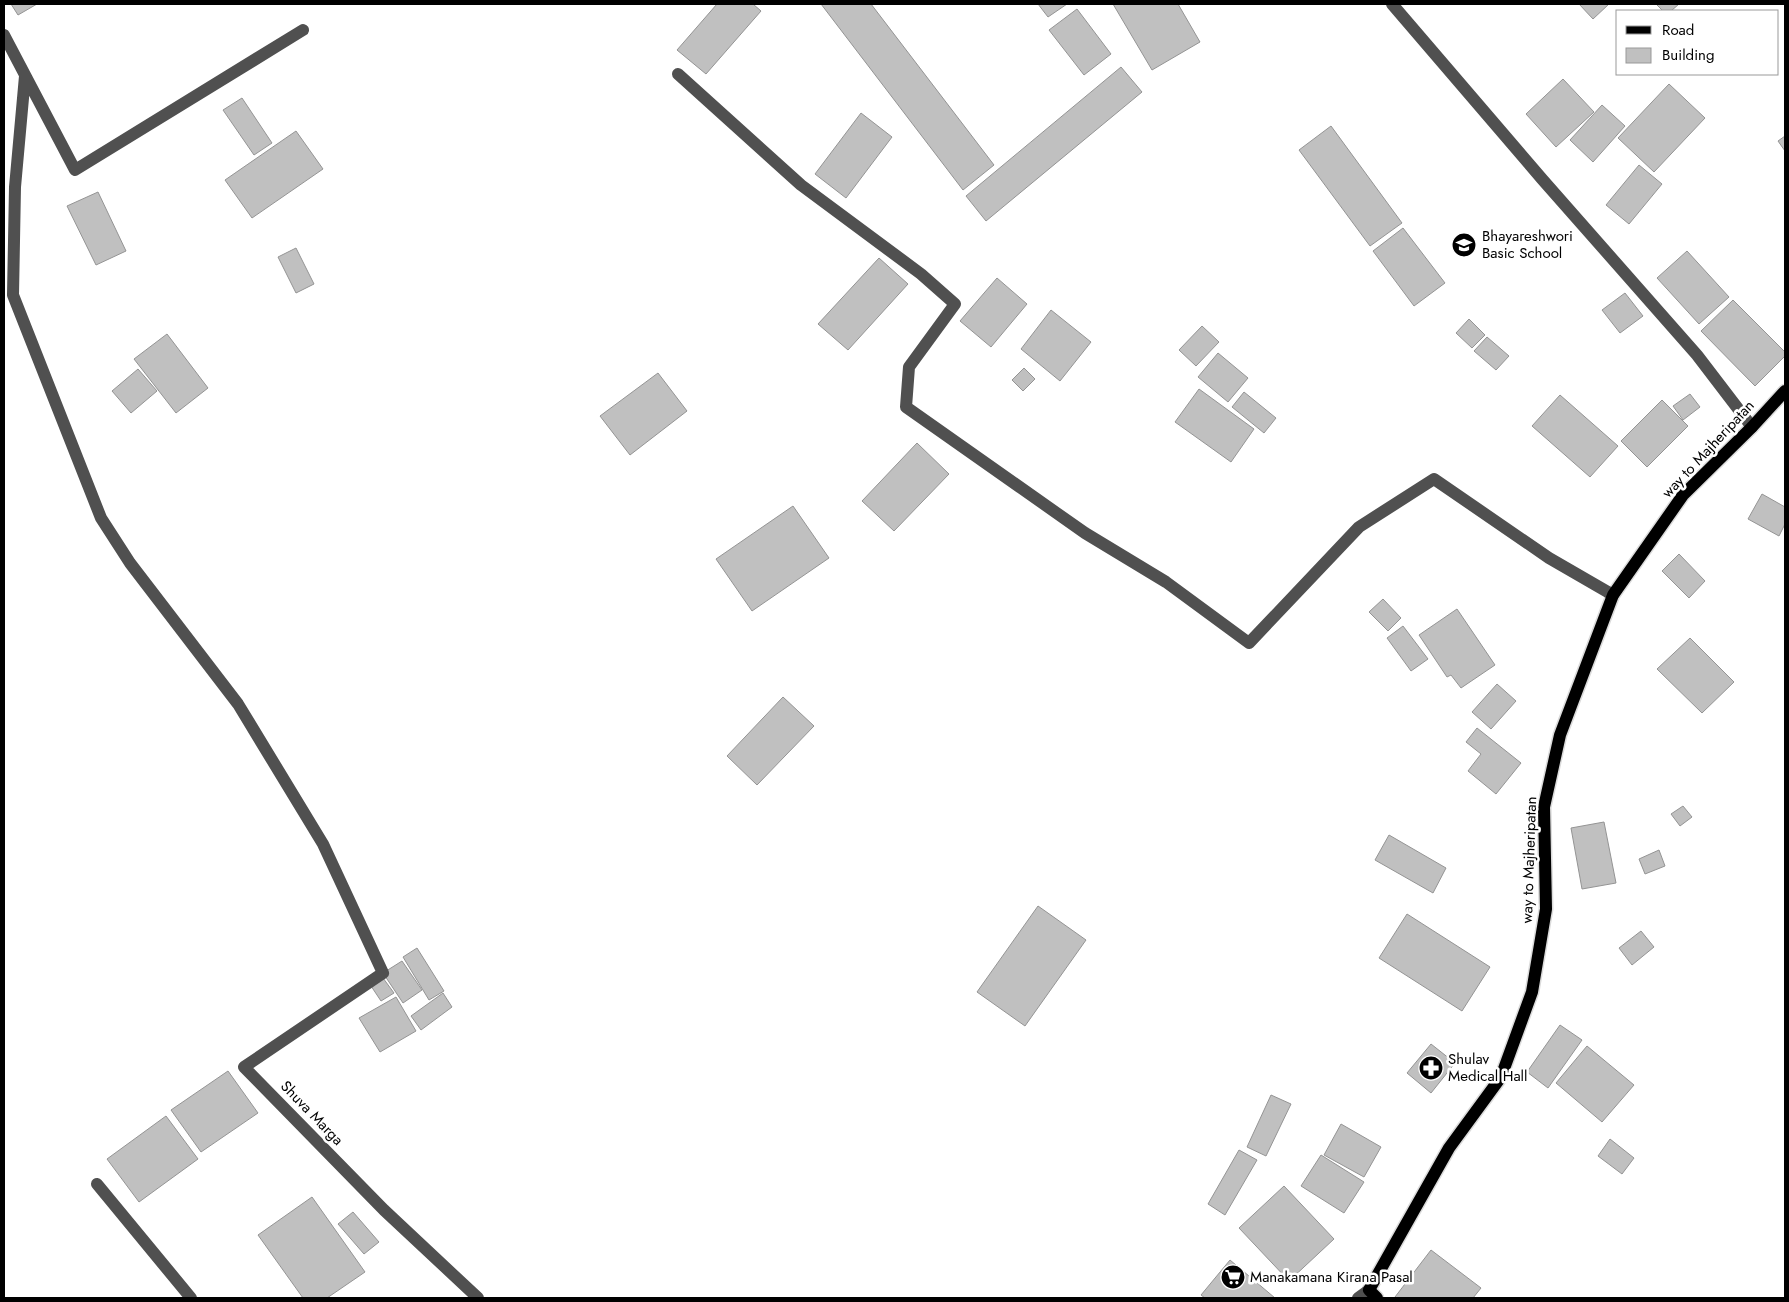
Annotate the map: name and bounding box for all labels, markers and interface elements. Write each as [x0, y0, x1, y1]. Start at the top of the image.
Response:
legend [1616, 10, 1779, 75]
text: Road [1662, 19, 1694, 41]
text: Building [1662, 44, 1714, 66]
place label: Bhayareshwori Basic School [1482, 225, 1573, 264]
school or university icon: Bhayareshwori Basic School [1451, 232, 1477, 258]
street label: way to Majheripatan [1657, 395, 1759, 503]
street label: way to Majheripatan [1516, 796, 1542, 924]
place label: Shulav Medical Hall [1448, 1048, 1528, 1087]
pharmacy icon: Shulav Medical Hall [1418, 1055, 1444, 1081]
street label: Shuva Marga [275, 1076, 349, 1150]
supermarket icon: Manakamana Kirana Pasal [1220, 1264, 1246, 1290]
place label: Manakamana Kirana Pasal [1250, 1266, 1413, 1288]

